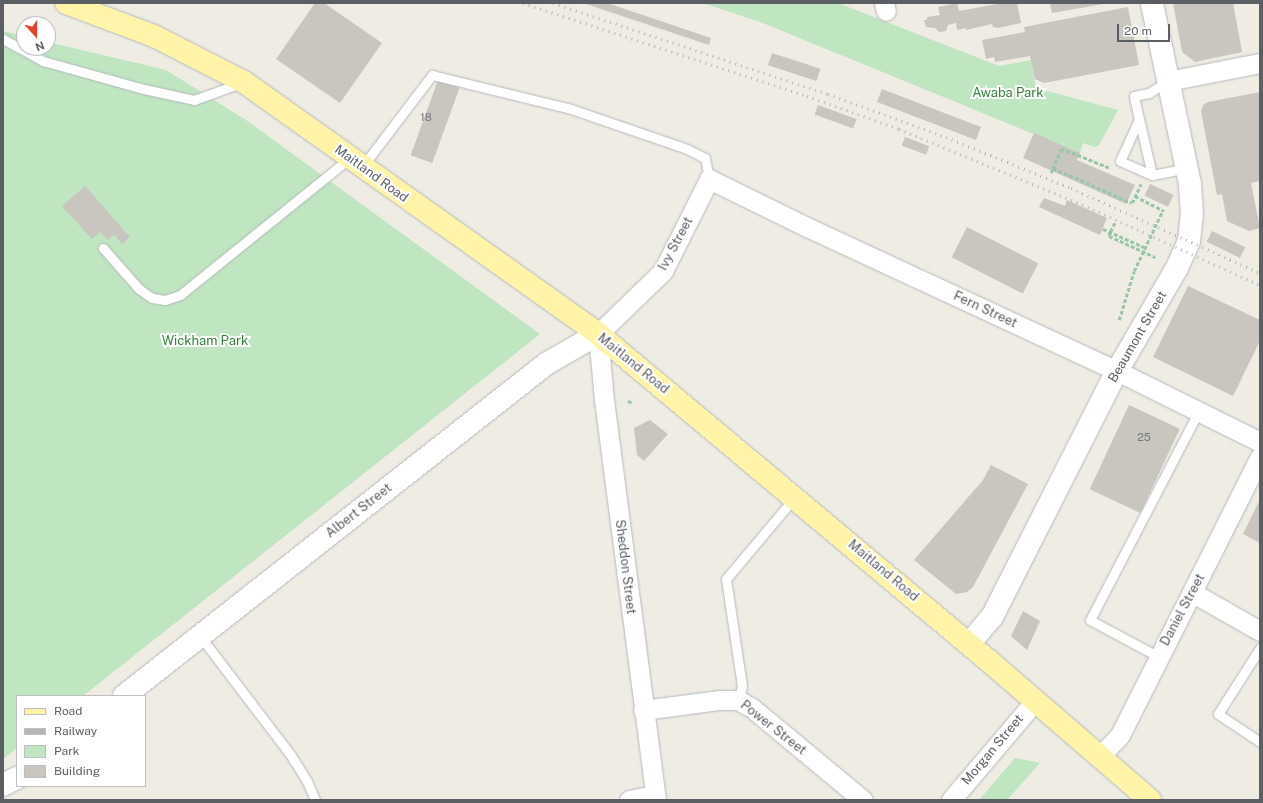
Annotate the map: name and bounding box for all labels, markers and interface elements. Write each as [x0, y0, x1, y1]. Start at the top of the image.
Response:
north arrow [16, 16, 56, 56]
scale bar [1119, 16, 1172, 42]
text: 20 m [1124, 24, 1152, 38]
text: N [34, 39, 46, 53]
park label: Awaba Park [972, 85, 1044, 101]
house number: 18 [420, 110, 432, 124]
street label: Maitland Road [331, 142, 411, 206]
street label: Ivy Street [655, 215, 697, 273]
street label: Fern Street [951, 288, 1019, 332]
street label: Beaumont Street [1106, 289, 1170, 385]
street label: Maitland Road [594, 331, 672, 397]
park label: Wickham Park [162, 333, 248, 349]
house number: 25 [1137, 430, 1151, 444]
street label: Albert Street [323, 480, 395, 542]
street label: Sheddon Street [611, 519, 639, 615]
street label: Maitland Road [845, 537, 921, 605]
street label: Daniel Street [1157, 571, 1209, 649]
legend [16, 695, 146, 787]
street label: Power Street [737, 698, 809, 758]
text: Road [54, 704, 82, 718]
street label: Morgan Street [959, 712, 1027, 788]
text: Railway [54, 724, 97, 738]
text: Park [54, 744, 80, 758]
text: Building [54, 764, 100, 778]

